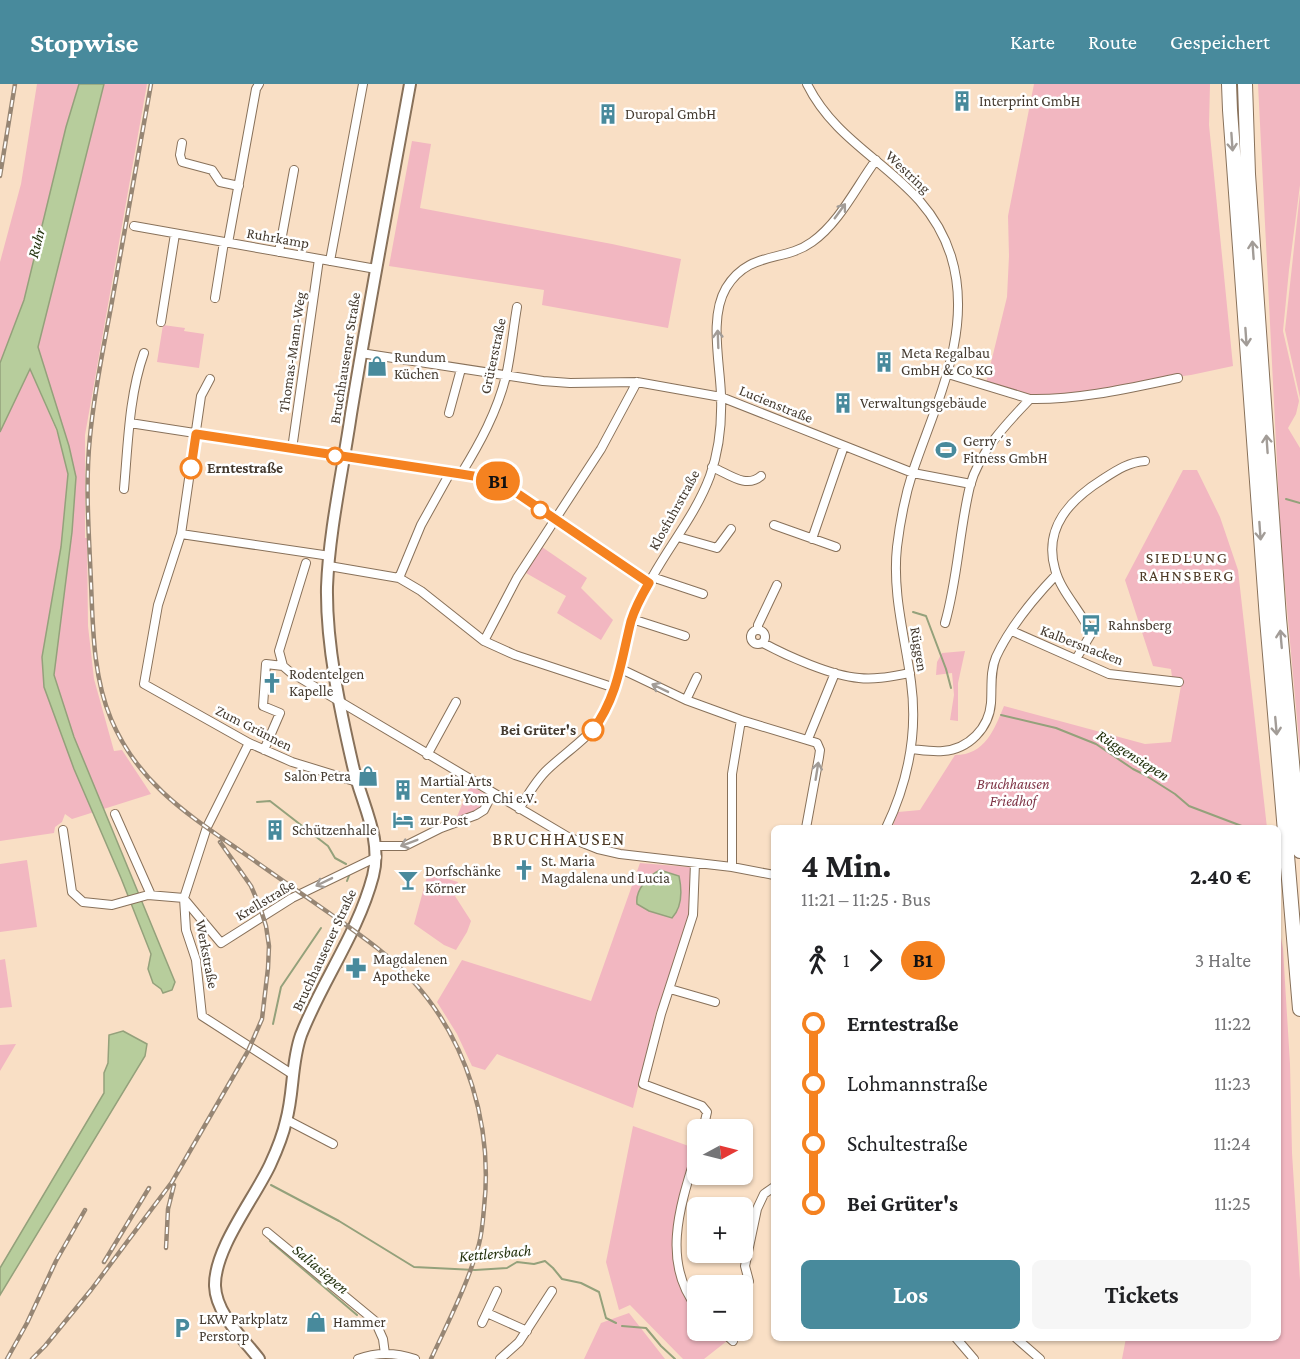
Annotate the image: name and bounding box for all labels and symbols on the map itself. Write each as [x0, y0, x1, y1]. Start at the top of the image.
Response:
building icon: Interprint GmbH [950, 89, 974, 113]
place label: Interprint GmbH [979, 93, 1081, 110]
building icon: Duropal GmbH [596, 102, 620, 126]
place label: Duropal GmbH [625, 106, 716, 123]
one-way arrow [1227, 132, 1238, 152]
street label: Westring [882, 147, 934, 197]
one-way arrow [834, 203, 847, 219]
street label: Ruhrkamp [245, 225, 311, 252]
water label: Ruhr [24, 226, 48, 260]
one-way arrow [1248, 240, 1259, 260]
street label: Thomas-Mann-Weg [276, 291, 309, 413]
street label: Bruchhausener Straße [327, 291, 363, 425]
street label: Grüterstraße [477, 316, 509, 395]
one-way arrow [1241, 326, 1252, 346]
one-way arrow [712, 329, 724, 349]
place label: Meta Regalbau GmbH & Co KG [901, 345, 993, 378]
place label: Rundum Küchen [394, 349, 446, 382]
building icon: Meta Regalbau GmbH & Co KG [872, 350, 896, 374]
shop icon: Rundum Küchen [365, 354, 389, 378]
street label: Lucienstraße [737, 382, 815, 426]
building icon: Verwaltungsgebäude [831, 391, 855, 415]
place label: Verwaltungsgebäude [860, 395, 987, 412]
place label: Gerry´s Fitness GmbH [963, 433, 1048, 466]
one-way arrow [1261, 435, 1272, 455]
sports icon: Gerry´s Fitness GmbH [934, 438, 958, 462]
unlabelled marker [326, 447, 344, 465]
marker: Erntestraße [180, 457, 202, 479]
place label: Erntestraße [207, 460, 283, 476]
line badge: B1 [471, 462, 525, 500]
street label: Klosfuhrstraße [645, 467, 703, 553]
unlabelled marker [531, 501, 549, 519]
one-way arrow [1255, 521, 1266, 541]
district label: SIEDLUNG RAHNSBERG [1139, 549, 1235, 584]
bus stop icon: Rahnsberg [1079, 613, 1103, 637]
place label: Rahnsberg [1108, 617, 1172, 634]
street label: Kalbersnacken [1038, 622, 1126, 668]
street label: Rüggen [906, 625, 931, 673]
one-way arrow [1275, 629, 1286, 649]
place label: Rodentelgen Kapelle [289, 666, 364, 700]
church icon: Rodentelgen Kapelle [260, 671, 284, 695]
one-way arrow [652, 681, 670, 693]
street label: Zum Grünnen [213, 702, 295, 754]
one-way arrow [1270, 715, 1281, 735]
marker: Bei Grüter's [582, 719, 604, 741]
place label: Bei Grüter's [500, 722, 576, 738]
water label: Rüggensiepen [1093, 726, 1172, 785]
one-way arrow [812, 761, 823, 781]
shop icon: Salon Petra [356, 764, 380, 788]
place label: Salon Petra [284, 768, 351, 784]
place label: Martial Arts Center Yom Chi e.V. [420, 773, 537, 806]
park label: Bruchhausen Friedhof [976, 776, 1050, 810]
building icon: Martial Arts Center Yom Chi e.V. [391, 778, 415, 802]
hotel icon: zur Post [391, 808, 415, 832]
place label: zur Post [420, 812, 469, 828]
building icon: Schützenhalle [263, 818, 287, 842]
place label: Schützenhalle [292, 822, 377, 838]
district label: BRUCHHAUSEN [492, 829, 626, 849]
one-way arrow [400, 838, 419, 849]
place label: St. Maria Magdalena und Lucia [541, 853, 670, 887]
church icon: St. Maria Magdalena und Lucia [512, 858, 536, 882]
place label: Dorfschänke Körner [425, 863, 501, 896]
bar icon: Dorfschänke Körner [396, 868, 420, 892]
street label: Krellstraße [233, 876, 298, 924]
one-way arrow [316, 877, 334, 889]
street label: Bruchhausener Straße [289, 886, 359, 1014]
street label: Werkstraße [192, 918, 222, 990]
place label: Magdalenen Apotheke [373, 951, 448, 985]
pharmacy icon: Magdalenen Apotheke [344, 956, 368, 980]
north arrow [687, 1119, 753, 1185]
water label: Saliasiepen [289, 1241, 352, 1298]
water label: Kettlersbach [458, 1241, 532, 1265]
shop icon: Hammer [304, 1310, 328, 1334]
place label: LKW Parkplatz Perstorp [199, 1311, 288, 1345]
place label: Hammer [333, 1314, 386, 1330]
parking icon: LKW Parkplatz Perstorp [170, 1316, 194, 1340]

